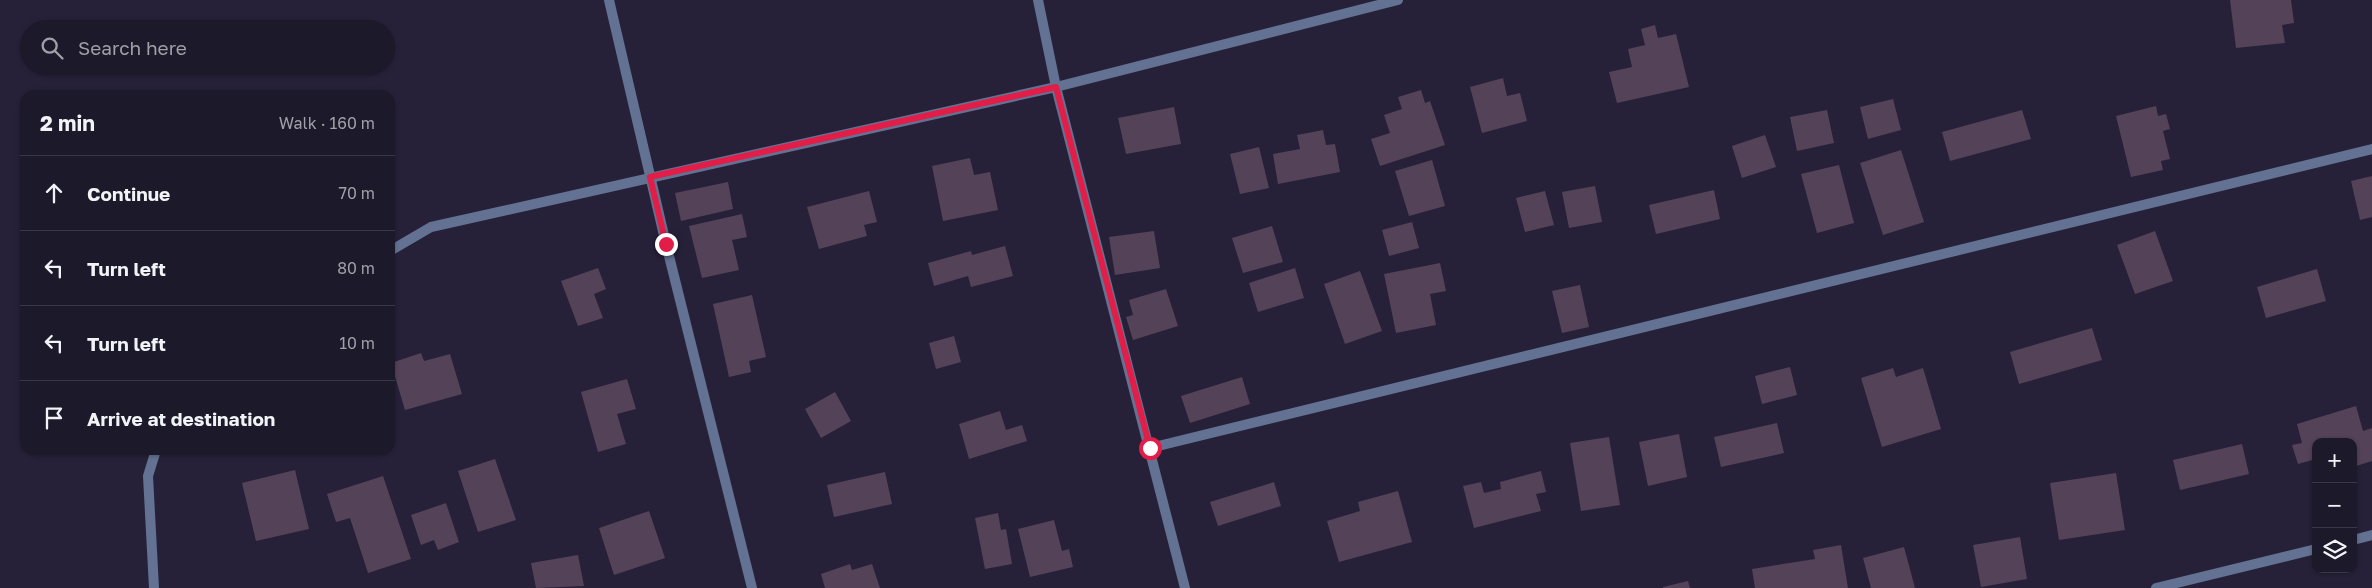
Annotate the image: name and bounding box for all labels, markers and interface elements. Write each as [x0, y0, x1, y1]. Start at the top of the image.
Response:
search box [20, 20, 395, 75]
icon: search [38, 34, 66, 62]
text: Search here [78, 36, 187, 59]
text: 2 min [40, 110, 95, 136]
text: Walk · 160 m [279, 113, 375, 133]
icon: ahead [40, 179, 68, 207]
text: Continue [87, 182, 170, 205]
text: 70 m [338, 183, 375, 203]
route end [655, 233, 678, 256]
icon: left [40, 254, 68, 282]
text: Turn left [87, 257, 166, 280]
text: 80 m [337, 258, 375, 278]
icon: left [40, 329, 68, 357]
text: Turn left [87, 332, 166, 355]
text: 10 m [339, 333, 375, 353]
icon: arrive [40, 404, 68, 432]
text: Arrive at destination [87, 407, 275, 430]
route start [1139, 437, 1162, 460]
map controls [2312, 438, 2357, 573]
button: + [2312, 438, 2357, 483]
button: − [2312, 483, 2357, 528]
button: layers [2312, 528, 2357, 573]

